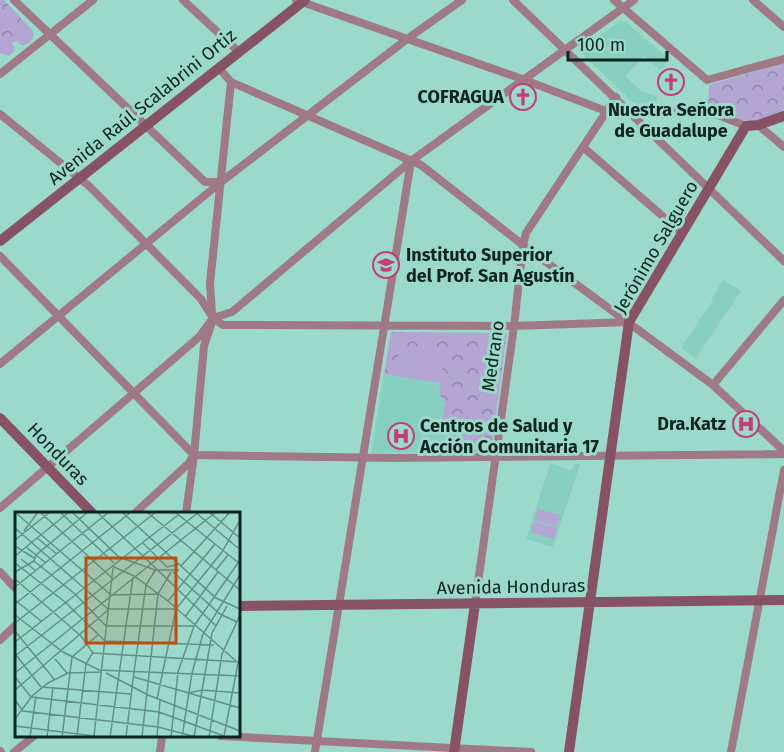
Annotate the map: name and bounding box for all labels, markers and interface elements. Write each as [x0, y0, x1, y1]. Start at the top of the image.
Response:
street label: Avenida Raúl Scalabrini Ortiz [44, 24, 241, 190]
scale bar [568, 24, 667, 62]
text: 100 m [577, 34, 625, 56]
church icon: Nuestra Señora de Guadalupe [656, 67, 686, 97]
church icon: COFRAGUA [508, 82, 538, 112]
place label: COFRAGUA [417, 86, 504, 108]
place label: Nuestra Señora de Guadalupe [608, 99, 734, 142]
street label: Jerónimo Salguero [609, 177, 703, 317]
place label: Instituto Superior del Prof. San Agustín [406, 244, 575, 287]
school or university icon: Instituto Superior del Prof. San Agustín [371, 250, 401, 280]
street label: Medrano [477, 319, 509, 393]
hospital icon: Dra.Katz [731, 409, 761, 439]
place label: Dra.Katz [657, 413, 726, 435]
place label: Centros de Salud y Acción Comunitaria 17 [419, 415, 600, 458]
street label: Honduras [23, 418, 93, 490]
hospital icon: Centros de Salud y Acción Comunitaria 17 [386, 421, 416, 451]
inset map [15, 512, 240, 737]
street label: Avenida Honduras [436, 575, 586, 599]

